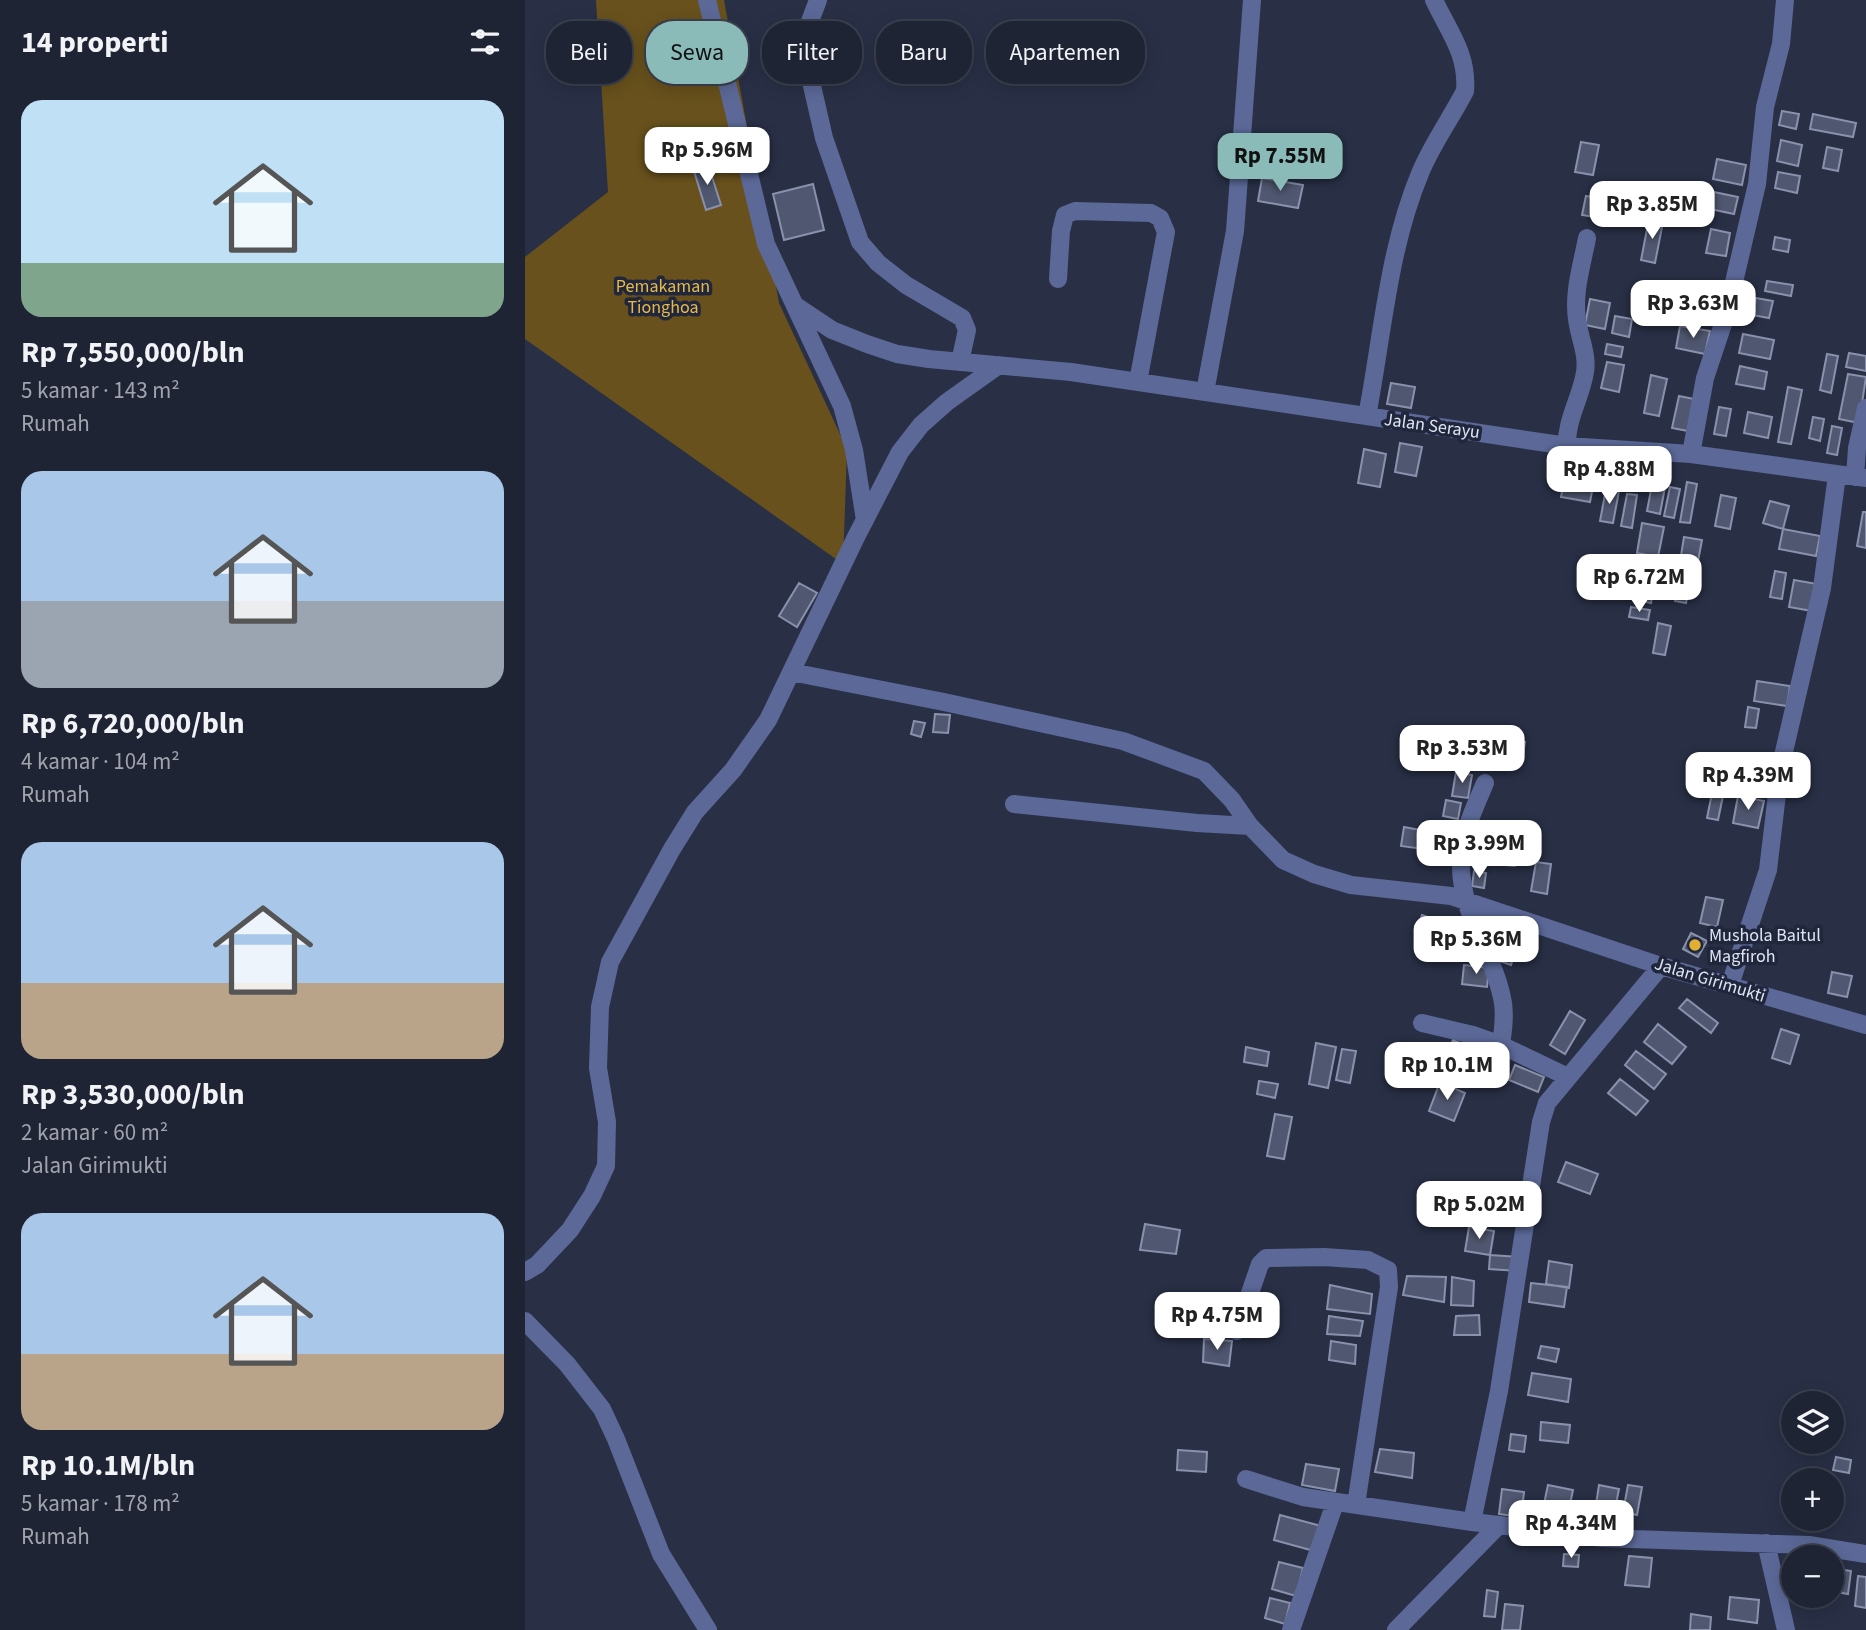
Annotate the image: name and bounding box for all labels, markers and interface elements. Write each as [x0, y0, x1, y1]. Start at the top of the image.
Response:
text: 14 properti [21, 21, 169, 64]
chip: Beli [546, 21, 632, 84]
chip: Sewa [646, 21, 748, 84]
chip: Filter [762, 21, 862, 84]
chip: Baru [876, 21, 972, 84]
chip: Apartemen [986, 21, 1145, 84]
icon: filters [466, 23, 504, 61]
pin: Rp 5.96M [635, 128, 779, 187]
text: Rp 5.96M [661, 133, 753, 166]
pin: Rp 7.55M [1208, 134, 1352, 193]
text: Rp 7.55M [1234, 139, 1326, 172]
icon: home [200, 145, 326, 271]
pin: Rp 3.85M [1580, 182, 1724, 241]
text: Rp 3.85M [1606, 187, 1698, 220]
park label: Pemakaman Tionghoa [616, 274, 710, 320]
pin: Rp 3.63M [1621, 280, 1765, 340]
text: Rp 3.63M [1647, 286, 1739, 319]
text: Rp 7,550,000/bln [21, 331, 245, 374]
text: 5 kamar · 143 m² [21, 374, 180, 407]
text: Rumah [21, 407, 90, 440]
street label: Jalan Serayu [1383, 407, 1481, 445]
pin: Rp 4.88M [1537, 447, 1681, 506]
text: Rp 4.88M [1563, 452, 1655, 485]
icon: home [200, 516, 326, 642]
pin: Rp 6.72M [1567, 554, 1711, 614]
text: Rp 6.72M [1593, 560, 1685, 593]
text: Rp 6,720,000/bln [21, 702, 245, 745]
pin: Rp 3.53M [1390, 726, 1534, 785]
text: Rp 3.53M [1416, 731, 1508, 764]
text: 4 kamar · 104 m² [21, 745, 180, 778]
pin: Rp 4.39M [1676, 752, 1820, 812]
text: Rp 4.39M [1702, 758, 1794, 791]
text: Rumah [21, 778, 90, 811]
pin: Rp 3.99M [1407, 820, 1551, 880]
text: Rp 3.99M [1433, 826, 1525, 859]
icon: home [200, 887, 326, 1013]
pin: Rp 5.36M [1404, 916, 1548, 976]
text: Rp 5.36M [1430, 922, 1522, 955]
place label: Mushola Baitul Magfiroh [1709, 923, 1821, 969]
marker: Mushola Baitul Magfiroh [1687, 937, 1703, 953]
street label: Jalan Girimukti [1651, 951, 1769, 1009]
pin: Rp 10.1M [1375, 1042, 1519, 1102]
text: Rp 10.1M [1401, 1048, 1493, 1081]
text: Rp 3,530,000/bln [21, 1073, 245, 1116]
text: 2 kamar · 60 m² [21, 1116, 168, 1149]
text: Jalan Girimukti [21, 1149, 168, 1182]
pin: Rp 5.02M [1407, 1182, 1551, 1241]
text: Rp 5.02M [1433, 1187, 1525, 1220]
icon: home [200, 1258, 326, 1384]
pin: Rp 4.75M [1145, 1292, 1289, 1352]
text: Rp 4.75M [1171, 1298, 1263, 1331]
map controls [1781, 1391, 1844, 1608]
button: layers [1781, 1391, 1844, 1454]
text: Rp 10.1M/bln [21, 1444, 195, 1487]
button: + [1781, 1468, 1844, 1531]
text: 5 kamar · 178 m² [21, 1487, 180, 1520]
pin: Rp 4.34M [1499, 1500, 1643, 1560]
text: Rp 4.34M [1525, 1506, 1617, 1539]
text: Rumah [21, 1520, 90, 1553]
button: − [1781, 1545, 1844, 1608]

